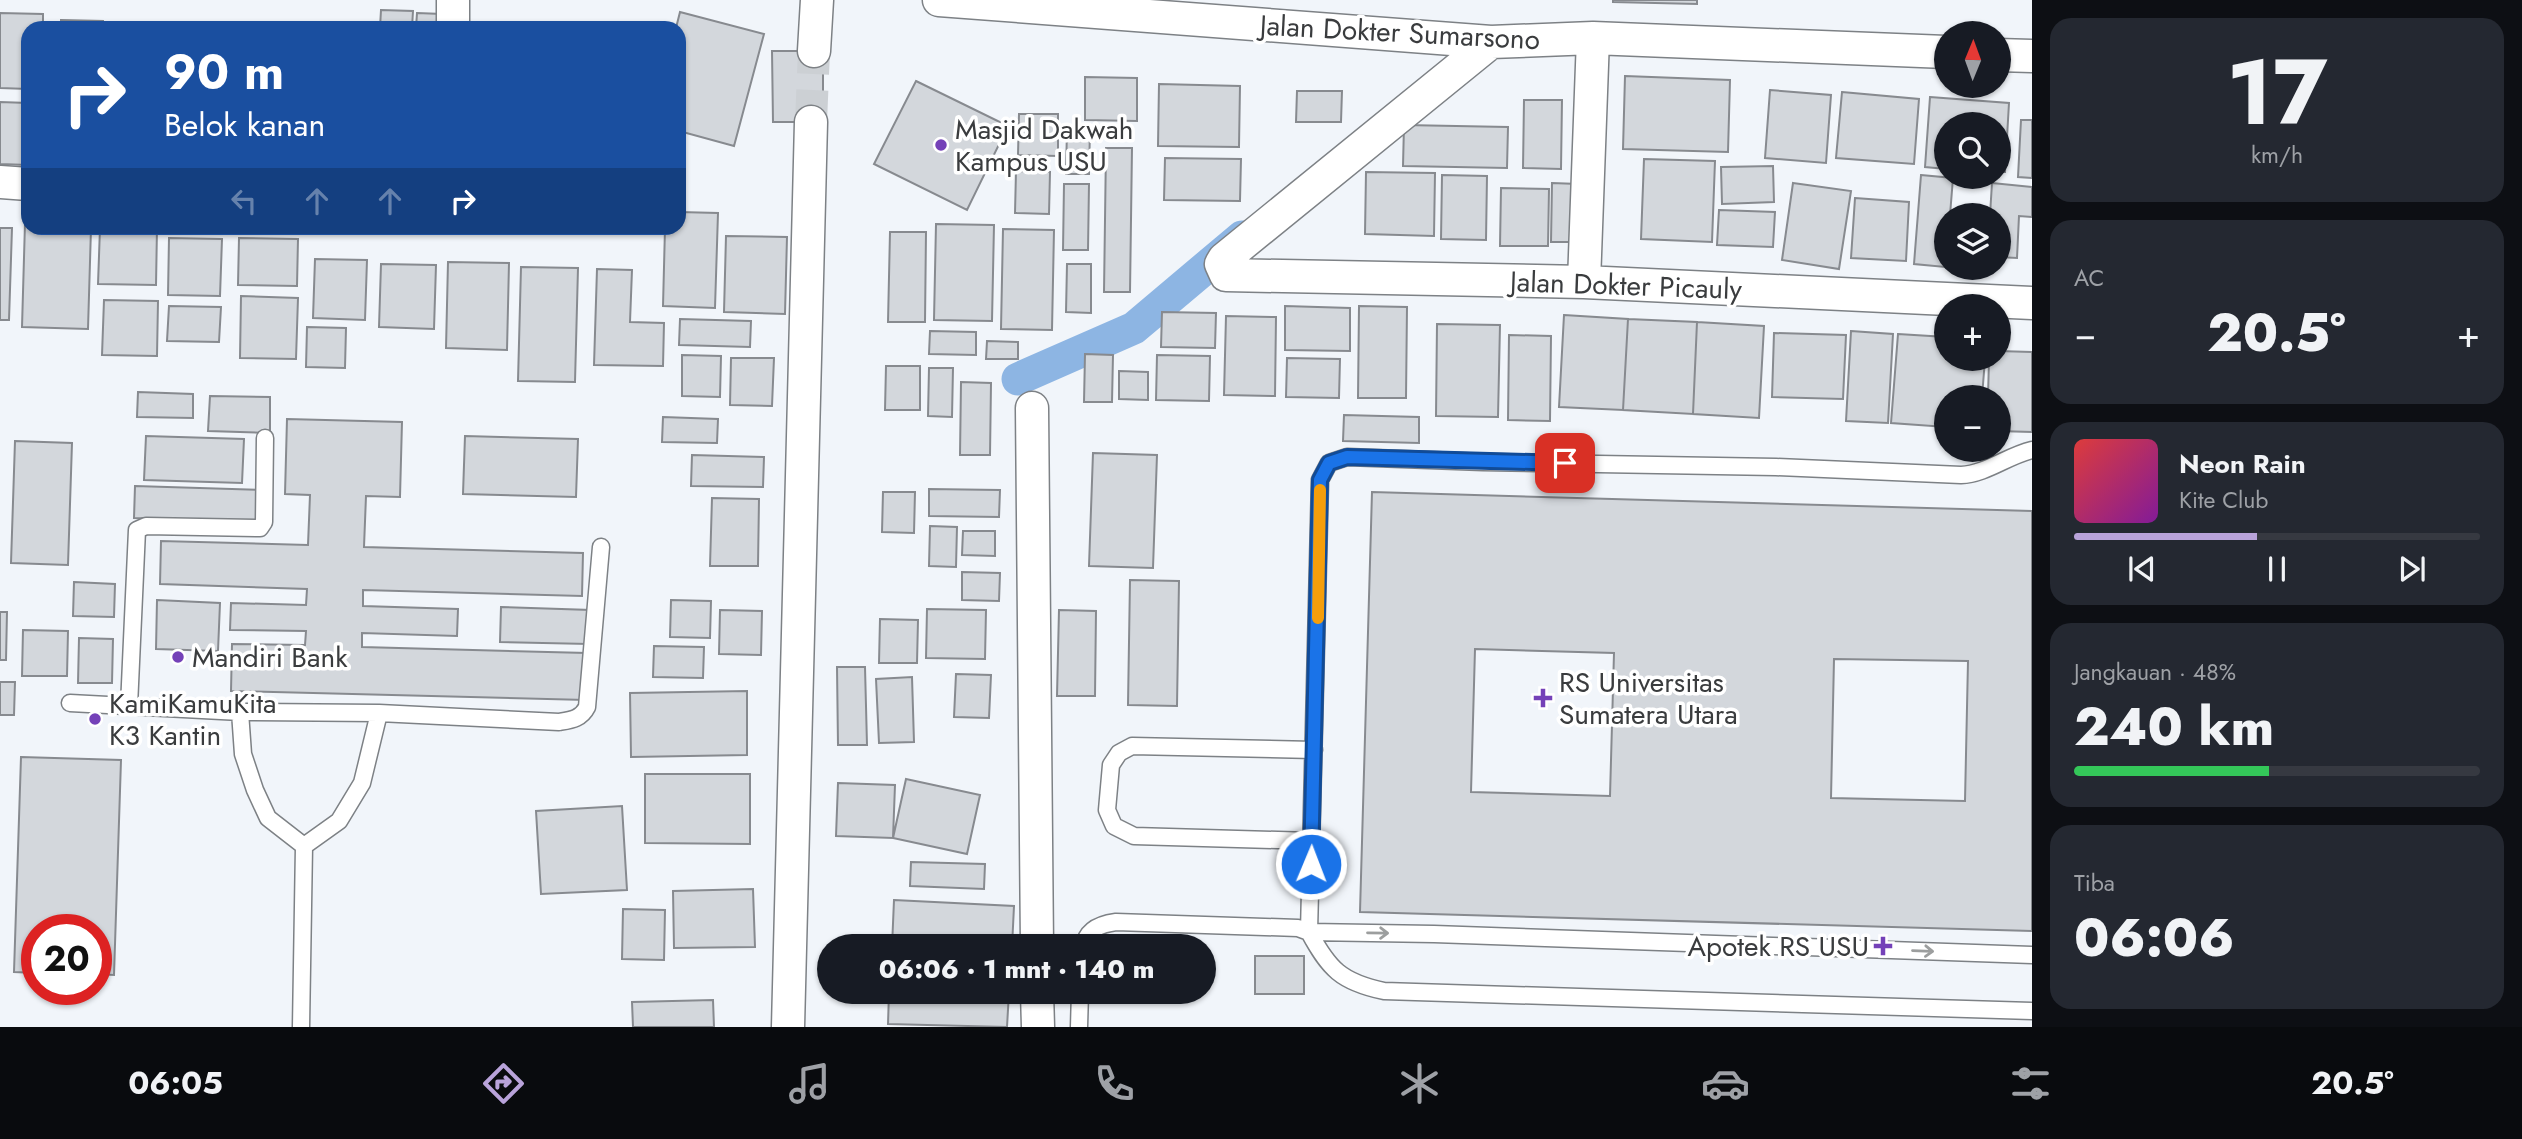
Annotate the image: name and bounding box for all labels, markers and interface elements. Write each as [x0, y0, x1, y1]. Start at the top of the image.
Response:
street label: Jalan Dokter Sumarsono [1255, 4, 1541, 60]
north arrow [1934, 21, 2011, 98]
map controls [1934, 21, 2011, 462]
text: 17 [2226, 27, 2328, 158]
text: 90 m [164, 37, 284, 107]
icon: right [49, 49, 140, 140]
text: Belok kanan [164, 102, 325, 148]
place label: Masjid Dakwah Kampus USU [955, 109, 1134, 182]
button: search [1934, 112, 2011, 189]
marker: Masjid Dakwah Kampus USU [933, 137, 949, 153]
text: km/h [2251, 138, 2303, 172]
icon: left [225, 182, 263, 220]
icon: ahead [298, 182, 336, 220]
icon: ahead [371, 182, 409, 220]
icon: right [444, 182, 482, 220]
button: layers [1934, 203, 2011, 280]
street label: Jalan Dokter Picauly [1505, 261, 1743, 310]
text: AC [2074, 261, 2104, 295]
button: + [1934, 294, 2011, 371]
text: 20.5° [2207, 295, 2346, 371]
text: − [2074, 306, 2096, 361]
text: + [2457, 306, 2480, 361]
button: − [1934, 385, 2011, 462]
pin [1535, 433, 1595, 493]
icon: arrive [1546, 444, 1584, 482]
text: Neon Rain [2179, 445, 2306, 483]
text: Kite Club [2179, 483, 2268, 517]
icon: previous [2123, 550, 2161, 588]
icon: pause [2258, 550, 2296, 588]
icon: next [2393, 550, 2431, 588]
place label: Mandiri Bank [192, 637, 348, 678]
marker: Mandiri Bank [170, 649, 186, 665]
text: Jangkauan · 48% [2074, 655, 2236, 689]
place label: RS Universitas Sumatera Utara [1559, 662, 1738, 735]
place label: KamiKamuKita K3 Kantin [109, 683, 277, 756]
marker: RS Universitas Sumatera Utara [1533, 688, 1553, 708]
text: 240 km [2074, 689, 2274, 765]
marker: KamiKamuKita K3 Kantin [87, 711, 103, 727]
position arrow [1274, 827, 1348, 901]
text: Tiba [2074, 866, 2115, 900]
text: 06:06 [2074, 900, 2234, 976]
speed limit sign: 20 [21, 914, 112, 1005]
one-way arrow [1366, 926, 1389, 940]
place label: Apotek RS USU [1688, 926, 1869, 967]
marker: Apotek RS USU [1875, 938, 1891, 954]
one-way arrow [1911, 945, 1934, 958]
text: 06:06 · 1 mnt · 140 m [879, 950, 1154, 988]
icon: directions [479, 1059, 528, 1108]
icon: music [785, 1059, 834, 1108]
icon: phone [1090, 1059, 1139, 1108]
icon: climate [1395, 1059, 1444, 1108]
icon: car [1701, 1059, 1750, 1108]
icon: filters [2006, 1059, 2055, 1108]
text: 06:05 [128, 1060, 223, 1106]
text: 20.5° [2311, 1060, 2394, 1106]

